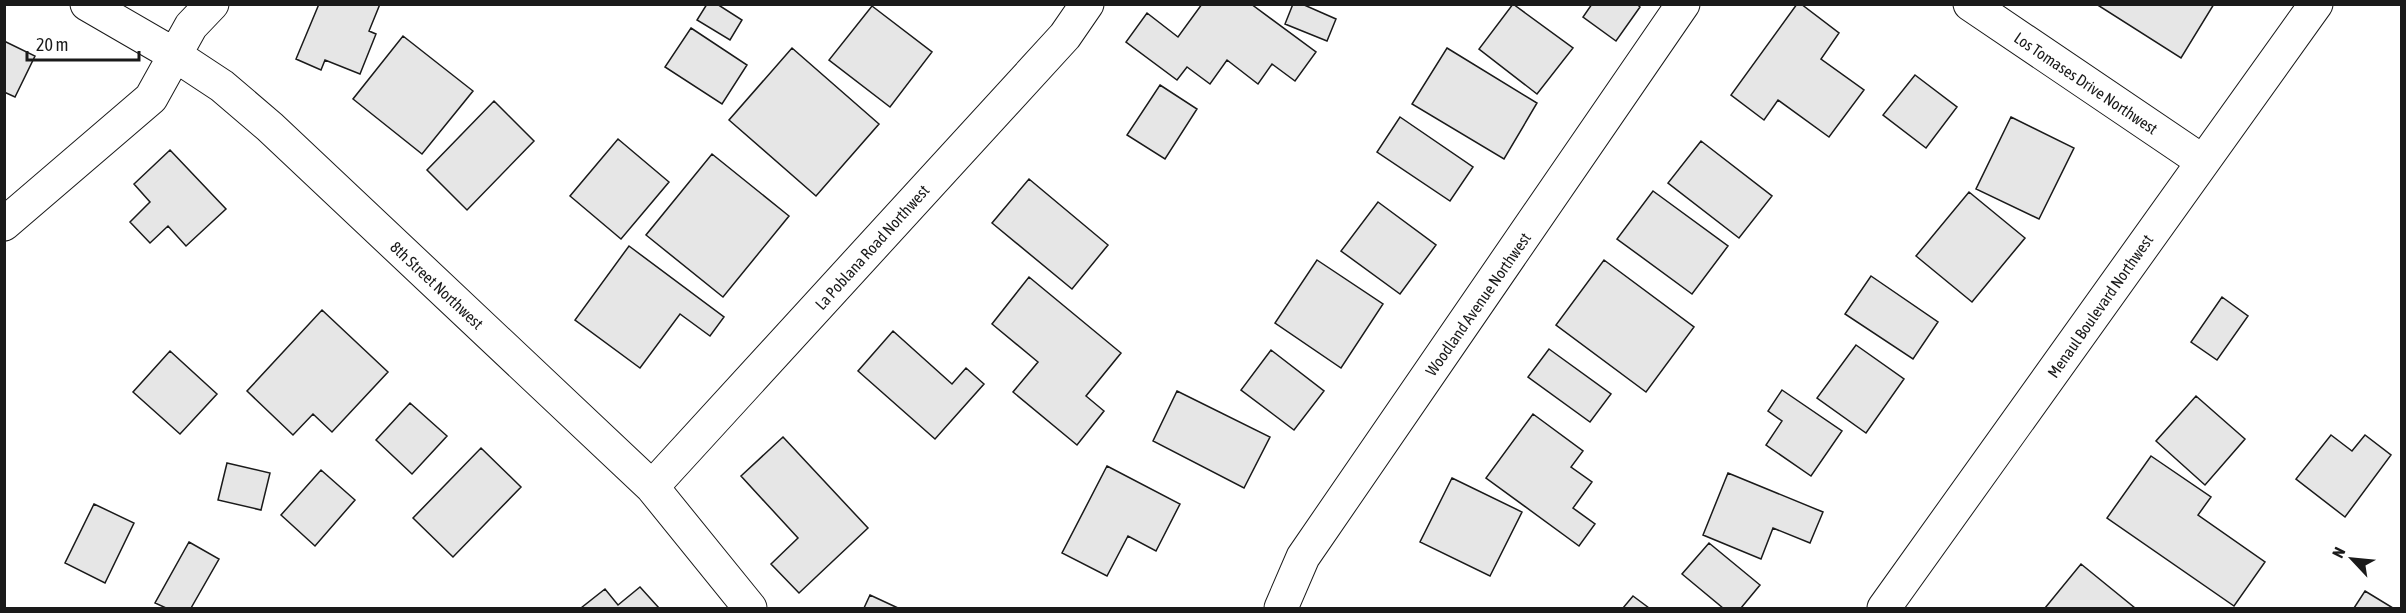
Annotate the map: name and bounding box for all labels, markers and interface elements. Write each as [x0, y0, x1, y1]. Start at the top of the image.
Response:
scale bar [27, 24, 140, 62]
street label: Los Tomases Drive Northwest [2011, 28, 2161, 138]
text: 20 m [36, 34, 68, 55]
street label: La Poblana Road Northwest [811, 181, 933, 313]
street label: Woodland Avenue Northwest [1422, 229, 1534, 379]
street label: Menaul Boulevard Northwest [2044, 231, 2157, 381]
street label: 8th Street Northwest [387, 237, 487, 333]
north arrow [2322, 529, 2382, 589]
text: N [2328, 544, 2349, 561]

